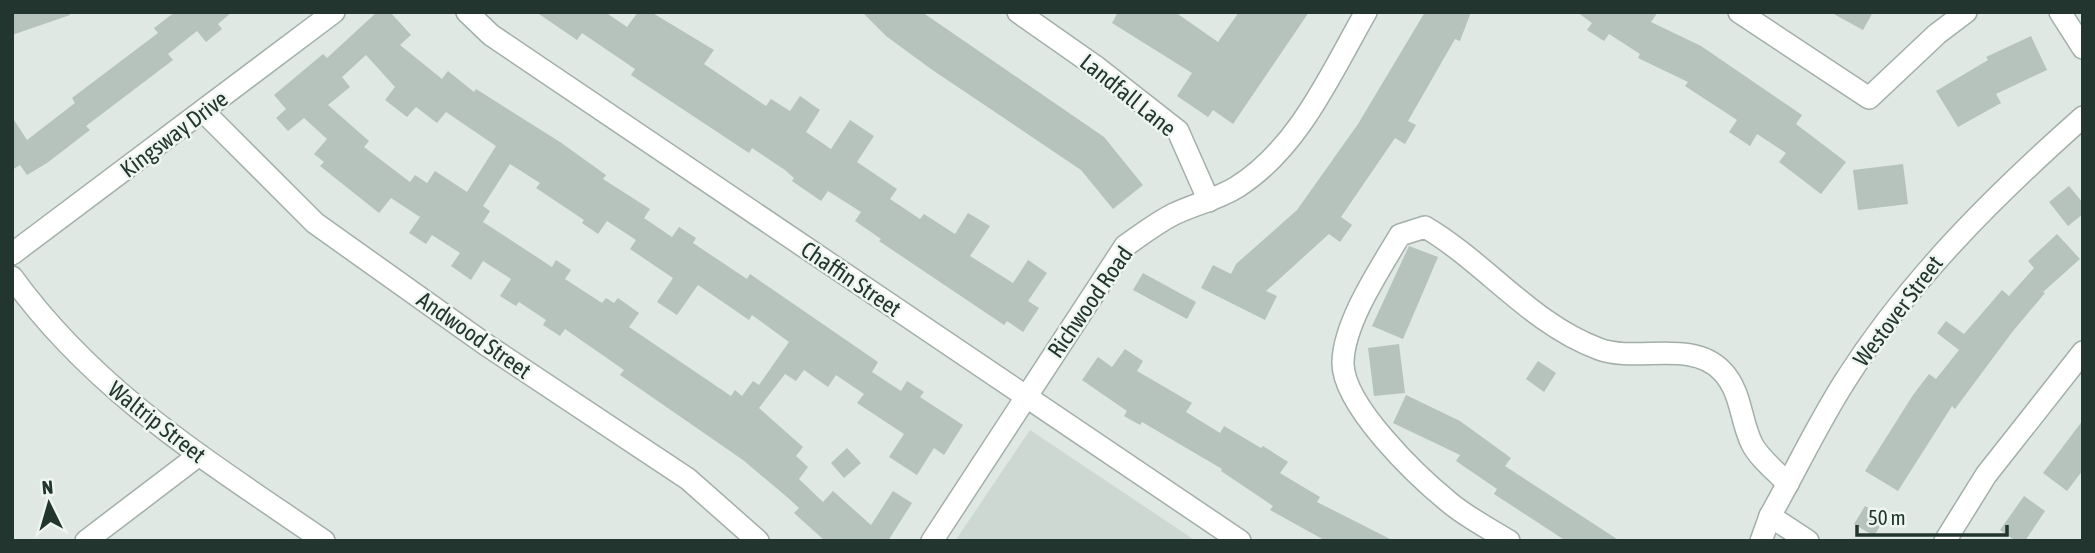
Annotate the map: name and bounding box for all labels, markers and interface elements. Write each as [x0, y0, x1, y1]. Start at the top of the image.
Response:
street label: Landfall Lane [1075, 49, 1181, 141]
street label: Kingsway Drive [115, 85, 233, 183]
street label: Chaffin Street [796, 236, 906, 322]
street label: Richwood Road [1042, 241, 1138, 363]
street label: Westover Street [1848, 251, 1948, 371]
street label: Andwood Street [412, 286, 536, 384]
street label: Waltrip Street [103, 376, 211, 468]
north arrow [14, 469, 84, 539]
text: N [41, 476, 54, 499]
scale bar [1857, 494, 2008, 538]
text: 50 m [1868, 505, 1906, 529]

